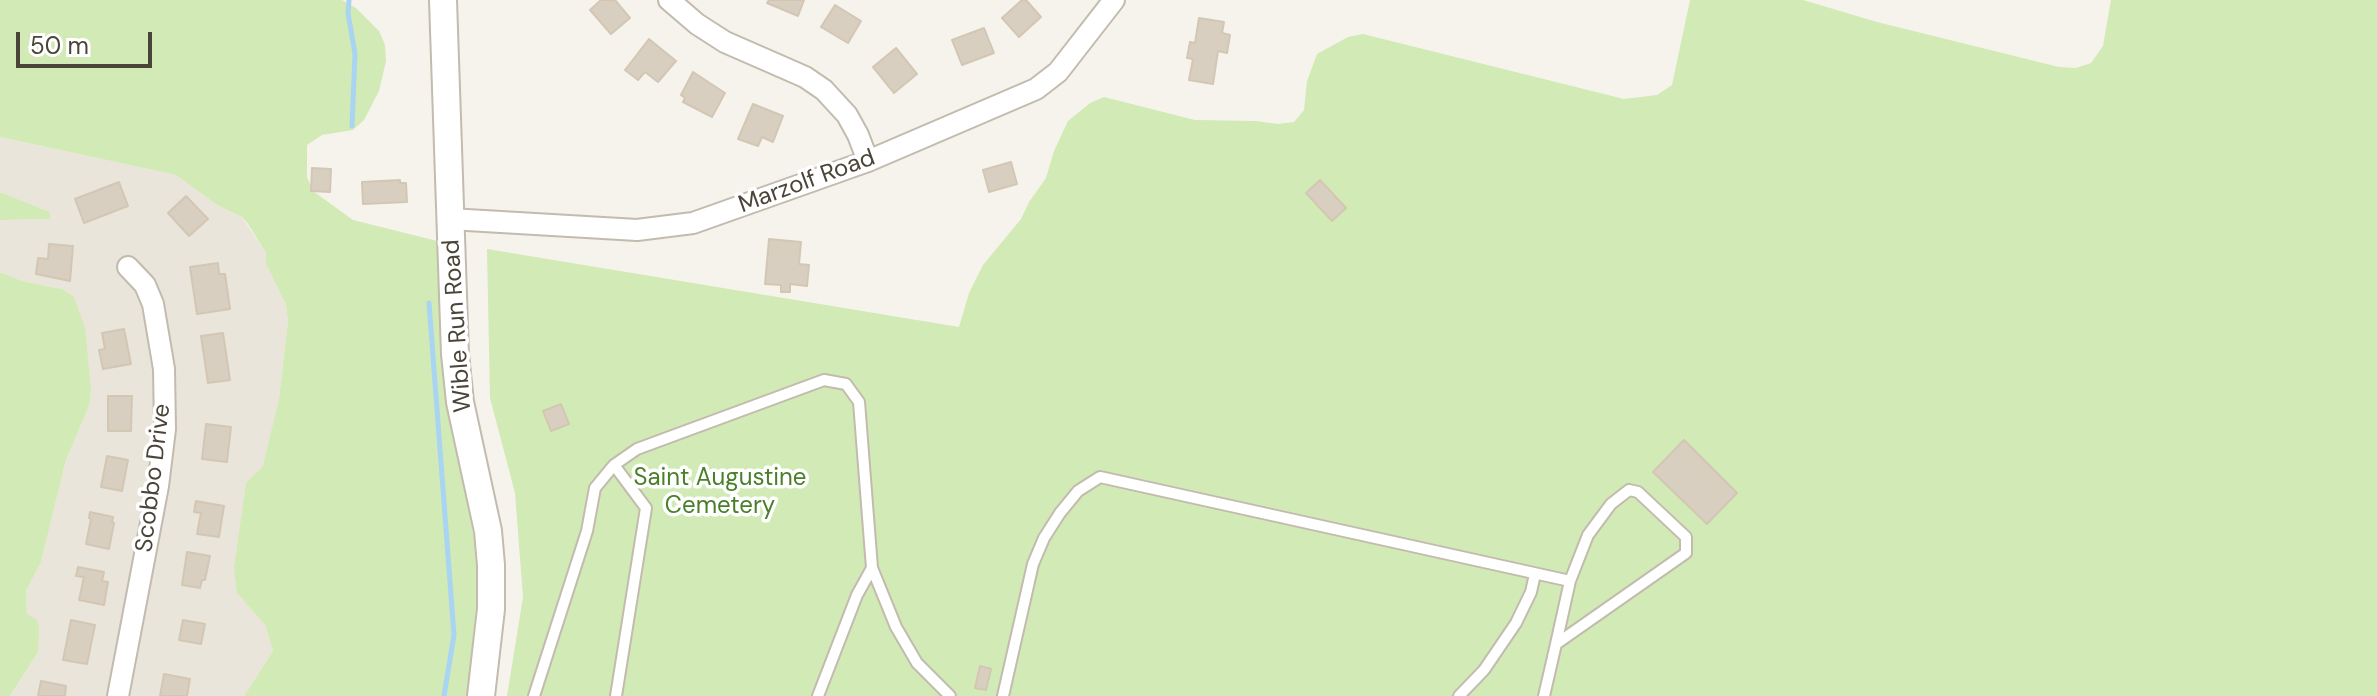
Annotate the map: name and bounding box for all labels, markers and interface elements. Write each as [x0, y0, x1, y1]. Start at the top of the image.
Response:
scale bar [20, 16, 156, 66]
text: 50 m [30, 30, 89, 61]
street label: Marzolf Road [735, 144, 879, 220]
street label: Wible Run Road [438, 238, 478, 414]
street label: Scobbo Drive [131, 402, 177, 554]
park label: Saint Augustine Cemetery [634, 465, 806, 521]

